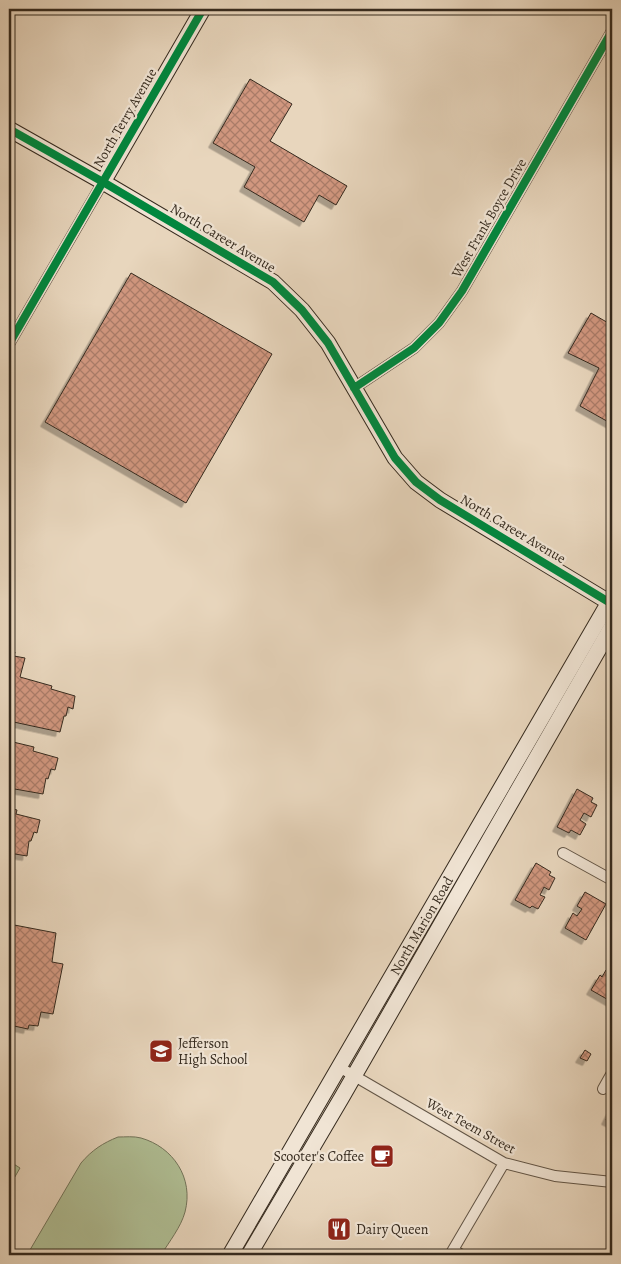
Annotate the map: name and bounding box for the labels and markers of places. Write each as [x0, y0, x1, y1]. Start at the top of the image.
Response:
place label: Jefferson High School [178, 1034, 248, 1069]
school or university icon: Jefferson High School [148, 1038, 174, 1064]
cafe icon: Scooter's Coffee [369, 1143, 395, 1169]
place label: Scooter's Coffee [274, 1147, 364, 1166]
restaurant icon: Dairy Queen [326, 1216, 352, 1242]
place label: Dairy Queen [356, 1220, 429, 1239]

